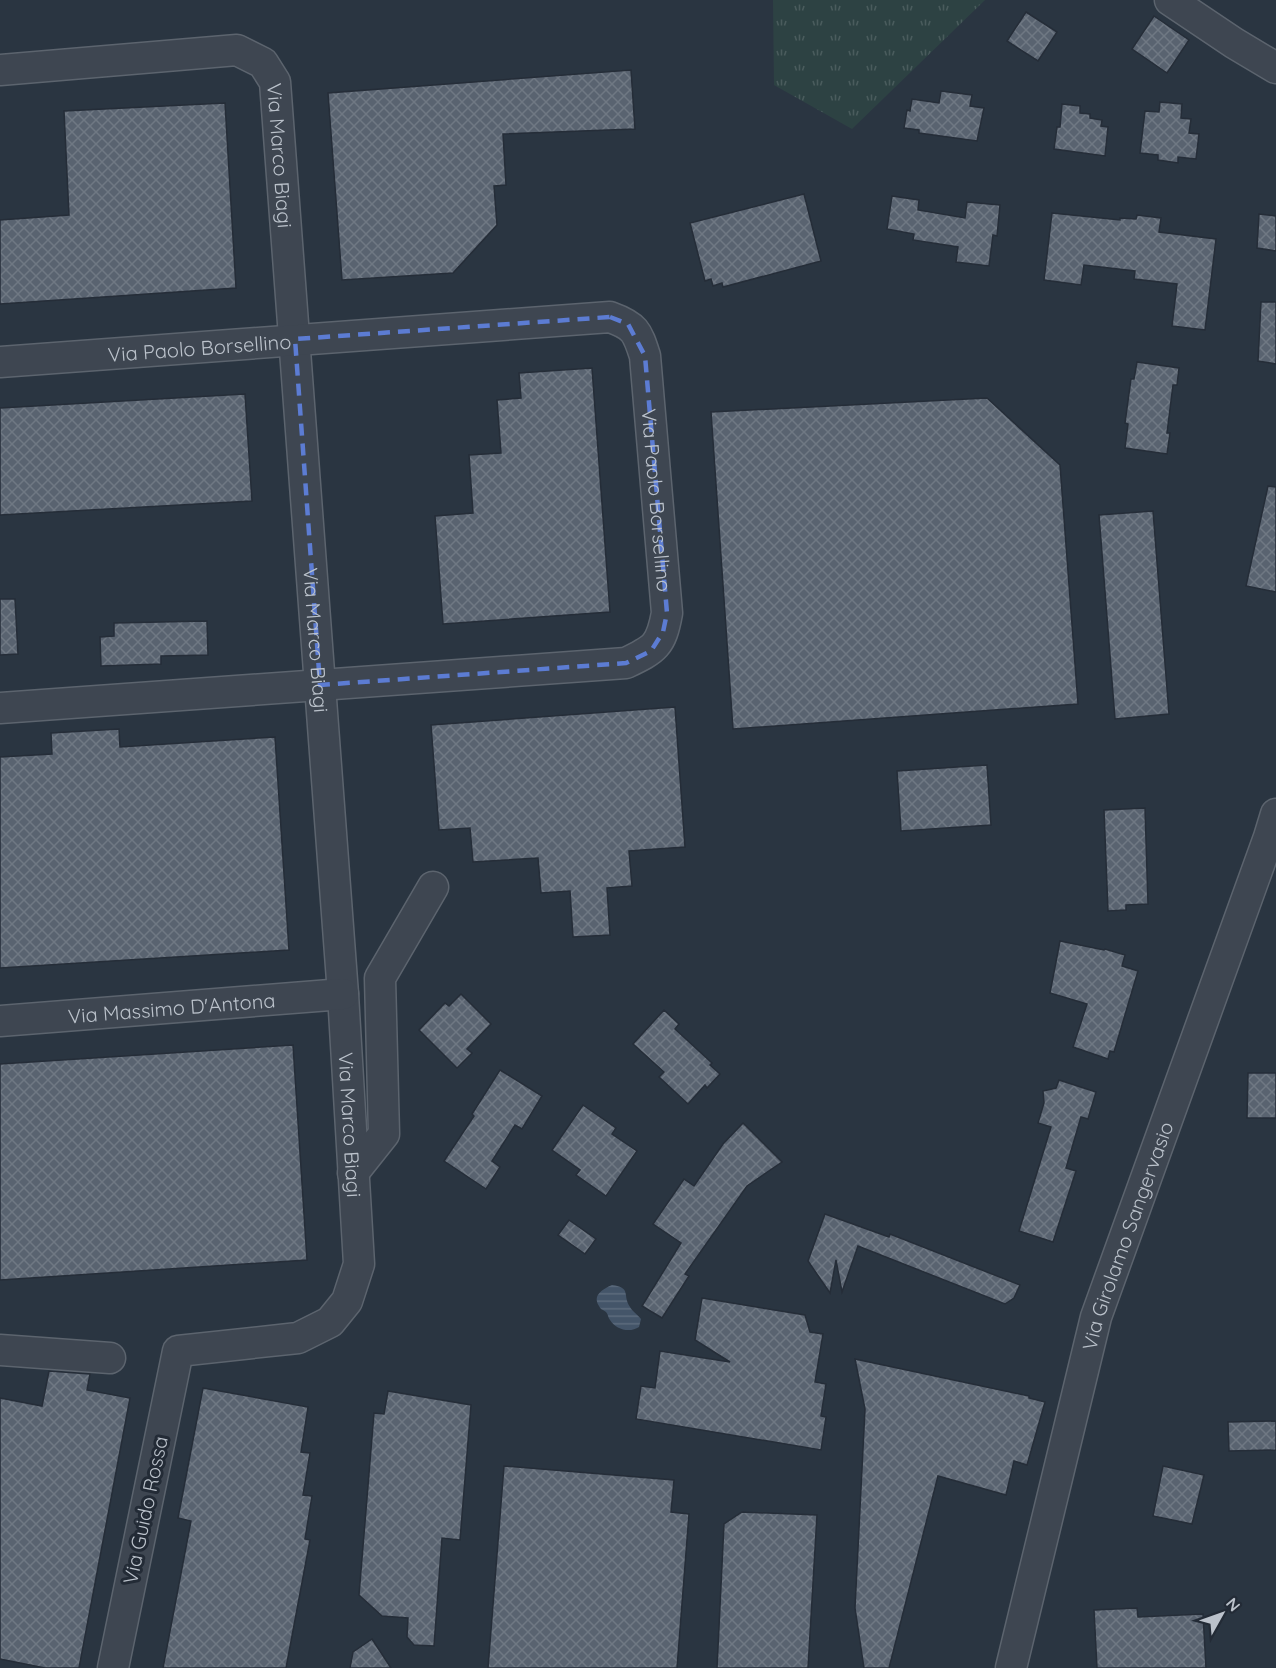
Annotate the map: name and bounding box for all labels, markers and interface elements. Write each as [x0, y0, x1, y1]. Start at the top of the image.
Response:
street label: Via Marco Biagi [263, 82, 298, 229]
street label: Via Paolo Borsellino [107, 328, 292, 367]
street label: Via Paolo Borsellino [637, 407, 678, 593]
street label: Via Marco Biagi [299, 567, 334, 713]
street label: Via Massimo D'Antona [67, 987, 276, 1028]
street label: Via Marco Biagi [334, 1052, 368, 1198]
street label: Via Girolamo Sangervasio [1076, 1118, 1178, 1353]
street label: Via Guido Rossa [117, 1434, 173, 1586]
north arrow [1192, 1584, 1252, 1644]
text: N [1222, 1593, 1245, 1615]

